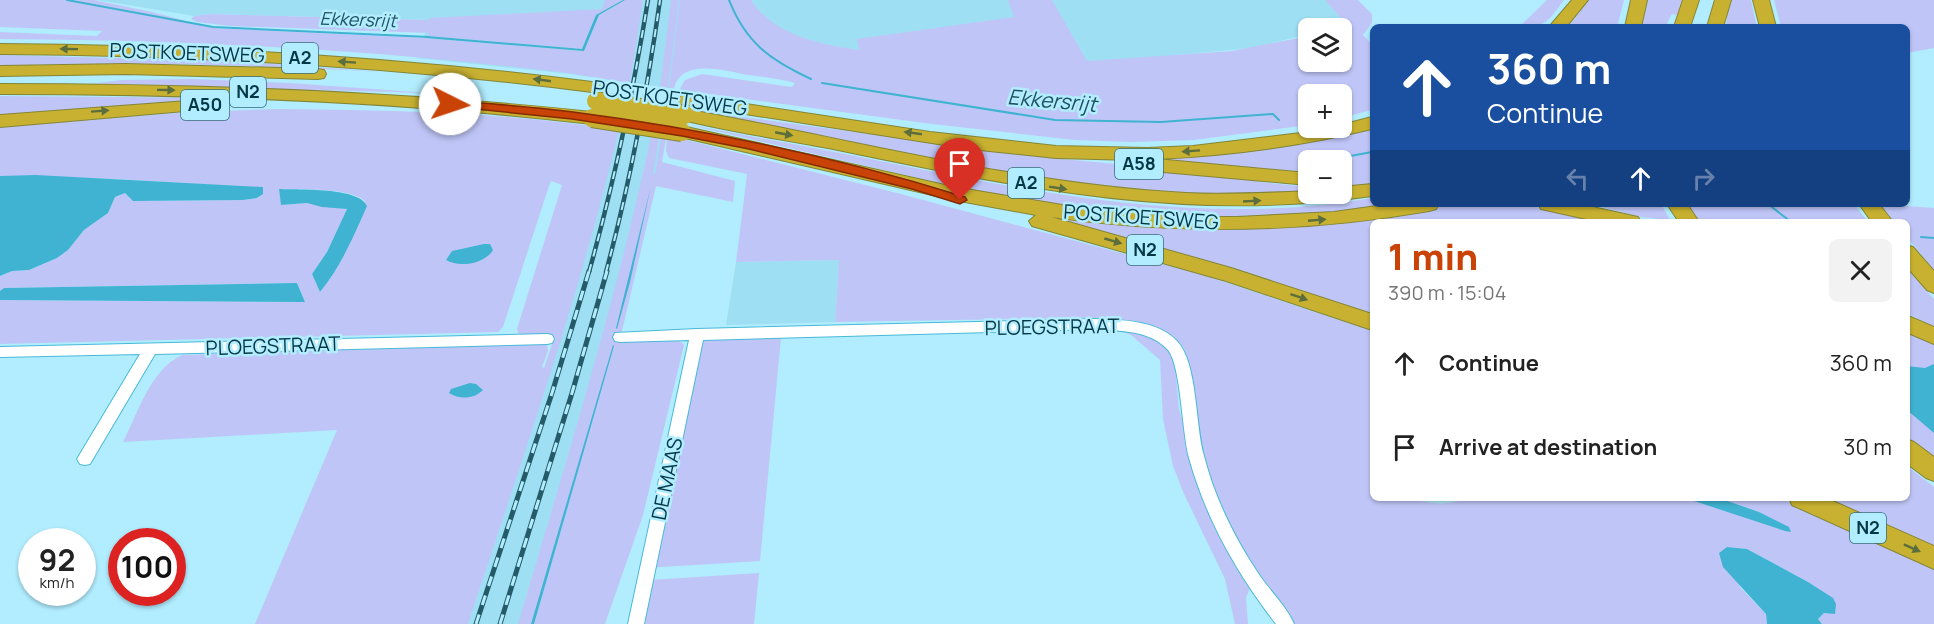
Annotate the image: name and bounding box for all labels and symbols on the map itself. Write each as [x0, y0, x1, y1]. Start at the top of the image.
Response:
water label: Ekkersrijt [319, 6, 398, 32]
street label: POSTKOETSWEG [109, 36, 265, 69]
road number: A2 [282, 43, 318, 73]
one-way arrow [59, 44, 78, 54]
one-way arrow [338, 57, 357, 66]
position arrow [418, 72, 482, 136]
street label: POSTKOETSWEG [591, 73, 749, 122]
one-way arrow [532, 75, 551, 84]
road number: N2 [230, 77, 266, 107]
water label: Ekkersrijt [1006, 82, 1100, 118]
one-way arrow [156, 85, 175, 95]
road number: A50 [181, 90, 229, 120]
one-way arrow [91, 107, 110, 116]
one-way arrow [903, 129, 922, 138]
one-way arrow [775, 130, 794, 139]
pin [934, 138, 985, 200]
one-way arrow [1181, 147, 1200, 156]
road number: A58 [1115, 149, 1163, 179]
road number: A2 [1008, 168, 1044, 198]
one-way arrow [1048, 183, 1067, 192]
one-way arrow [1243, 196, 1262, 205]
street label: POSTKOETSWEG [1063, 198, 1219, 235]
one-way arrow [1307, 215, 1326, 225]
road number: N2 [1127, 235, 1163, 265]
one-way arrow [1104, 237, 1122, 246]
one-way arrow [1290, 292, 1308, 302]
street label: PLOEGSTRAAT [984, 312, 1120, 341]
street label: PLOEGSTRAAT [205, 330, 341, 361]
street label: DE MAAS [645, 435, 688, 523]
road number: N2 [1850, 513, 1886, 543]
speed limit sign: 100 [108, 528, 186, 606]
one-way arrow [1904, 543, 1921, 552]

